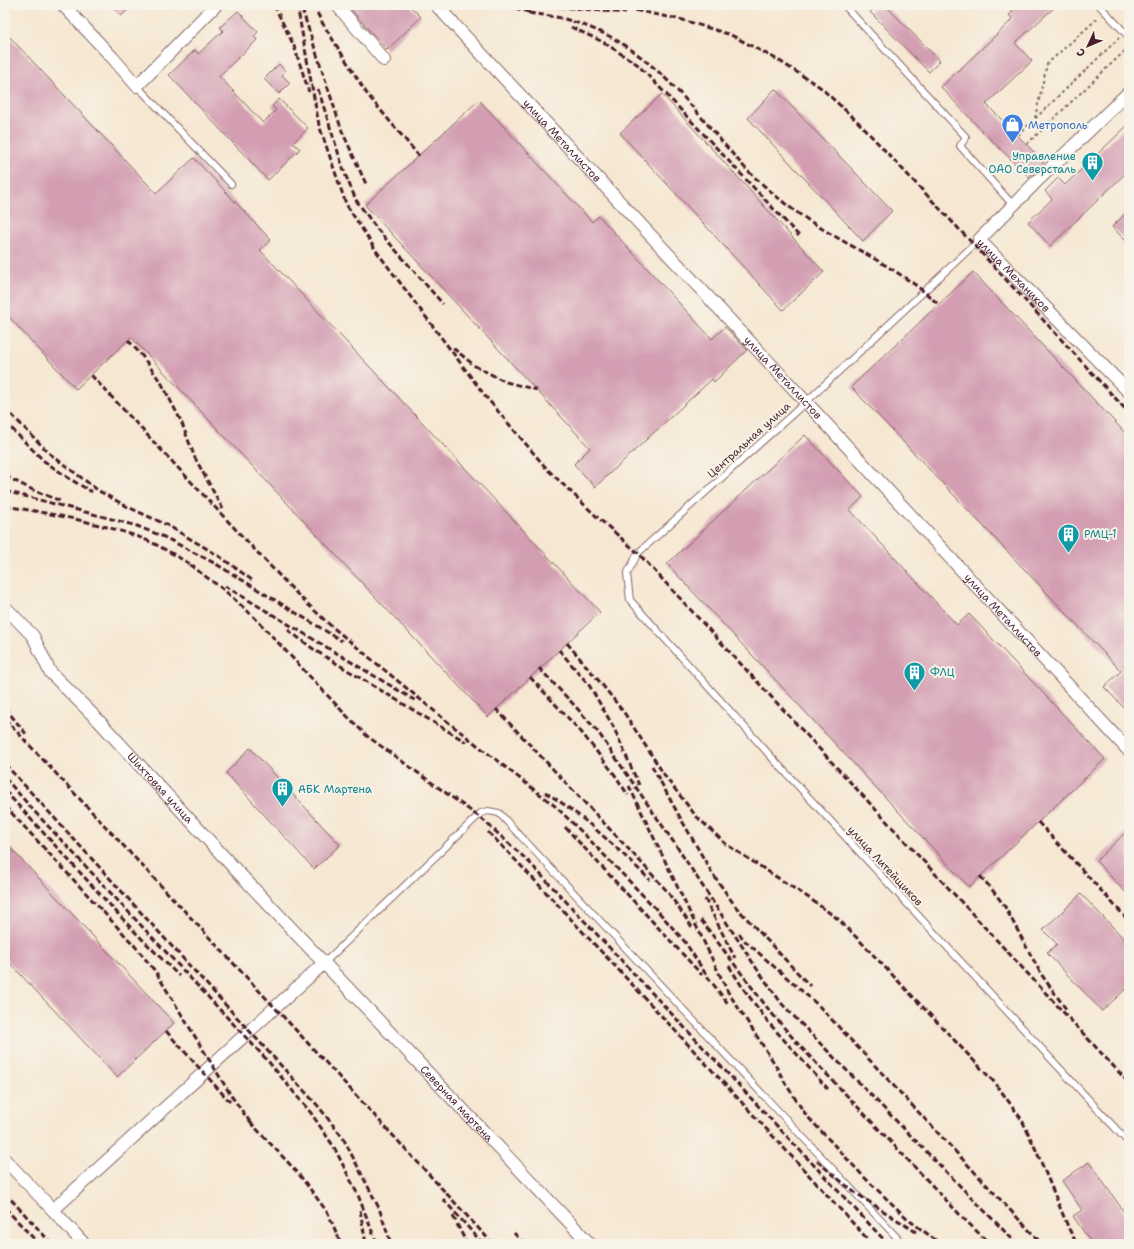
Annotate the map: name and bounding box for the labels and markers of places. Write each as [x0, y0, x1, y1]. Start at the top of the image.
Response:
shop icon: Метрополь [1000, 112, 1026, 145]
place label: Метрополь [1028, 118, 1088, 133]
place label: Управление OAO Северсталь [988, 149, 1076, 177]
building icon: Управление OAO Северсталь [1079, 149, 1105, 182]
building icon: РМЦ-1 [1056, 521, 1082, 554]
place label: РМЦ-1 [1084, 527, 1117, 542]
building icon: ФЛЦ [902, 659, 928, 692]
place label: ФЛЦ [930, 665, 955, 680]
building icon: АБК Мартена [270, 776, 296, 809]
place label: АБК Мартена [298, 782, 372, 797]

